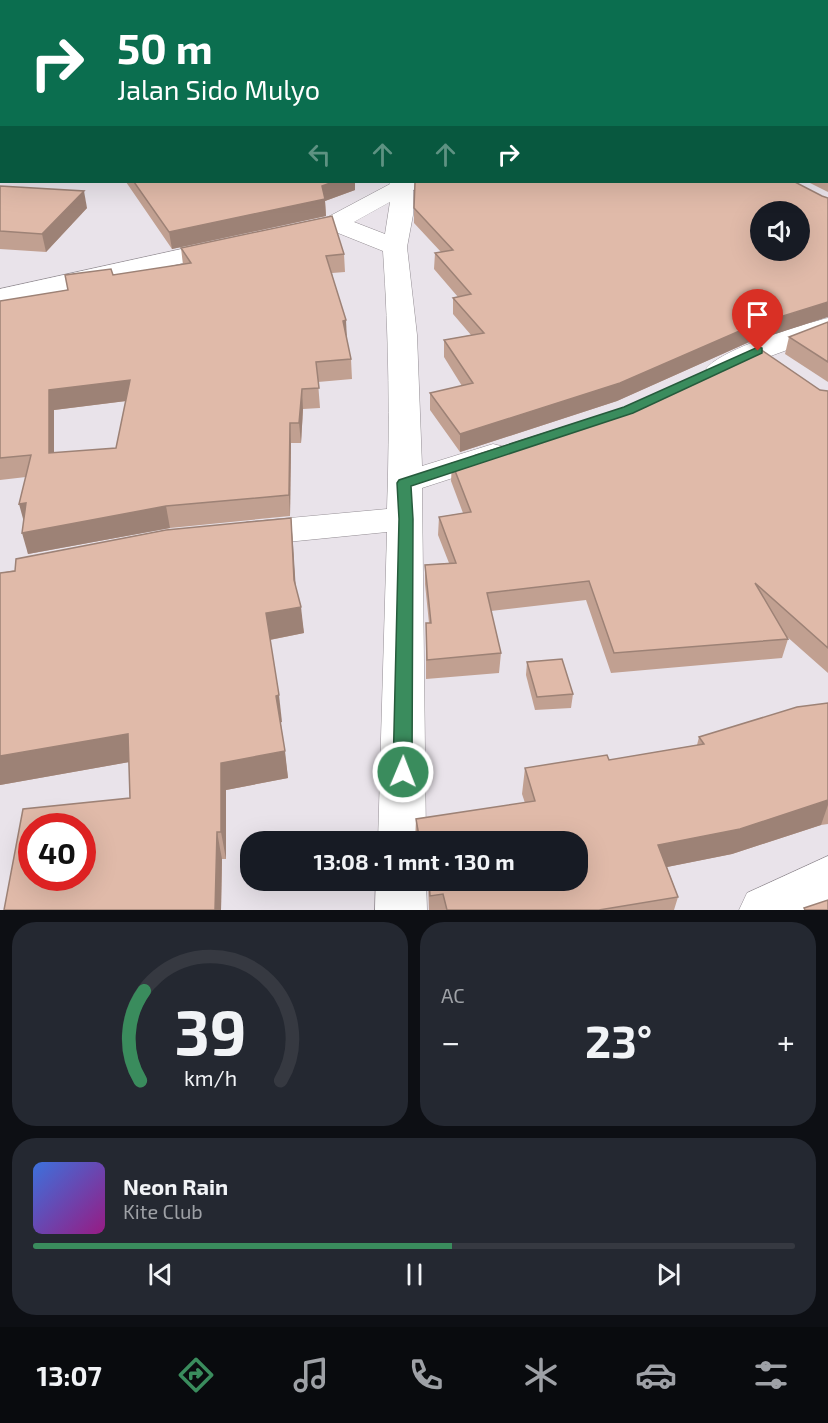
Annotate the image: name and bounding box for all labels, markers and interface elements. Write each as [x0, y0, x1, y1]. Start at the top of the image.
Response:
text: 50 m [117, 22, 213, 72]
icon: right [18, 24, 96, 102]
text: Jalan Sido Mulyo [117, 73, 320, 105]
icon: left [303, 138, 336, 171]
icon: ahead [366, 138, 399, 171]
icon: ahead [429, 138, 462, 171]
icon: right [492, 138, 525, 171]
map controls [750, 201, 810, 261]
button: sound [750, 201, 810, 261]
pin [732, 289, 783, 351]
icon: arrive [741, 298, 774, 331]
position arrow [371, 740, 435, 804]
speed limit sign: 40 [18, 813, 96, 891]
text: 13:08 · 1 mnt · 130 m [313, 848, 515, 874]
text: AC [441, 983, 465, 1007]
text: 39 [174, 993, 246, 1068]
text: 23° [585, 1013, 652, 1067]
text: − [441, 1021, 460, 1061]
text: + [777, 1021, 795, 1061]
text: km/h [183, 1065, 237, 1090]
text: Neon Rain [123, 1173, 228, 1199]
text: Kite Club [123, 1199, 203, 1223]
icon: previous [144, 1258, 177, 1291]
icon: pause [398, 1258, 431, 1291]
icon: next [652, 1258, 685, 1291]
icon: directions [175, 1354, 217, 1396]
icon: music [290, 1354, 332, 1396]
icon: phone [405, 1354, 447, 1396]
icon: climate [520, 1354, 562, 1396]
icon: car [635, 1354, 677, 1396]
icon: filters [750, 1354, 792, 1396]
text: 13:07 [36, 1359, 102, 1391]

